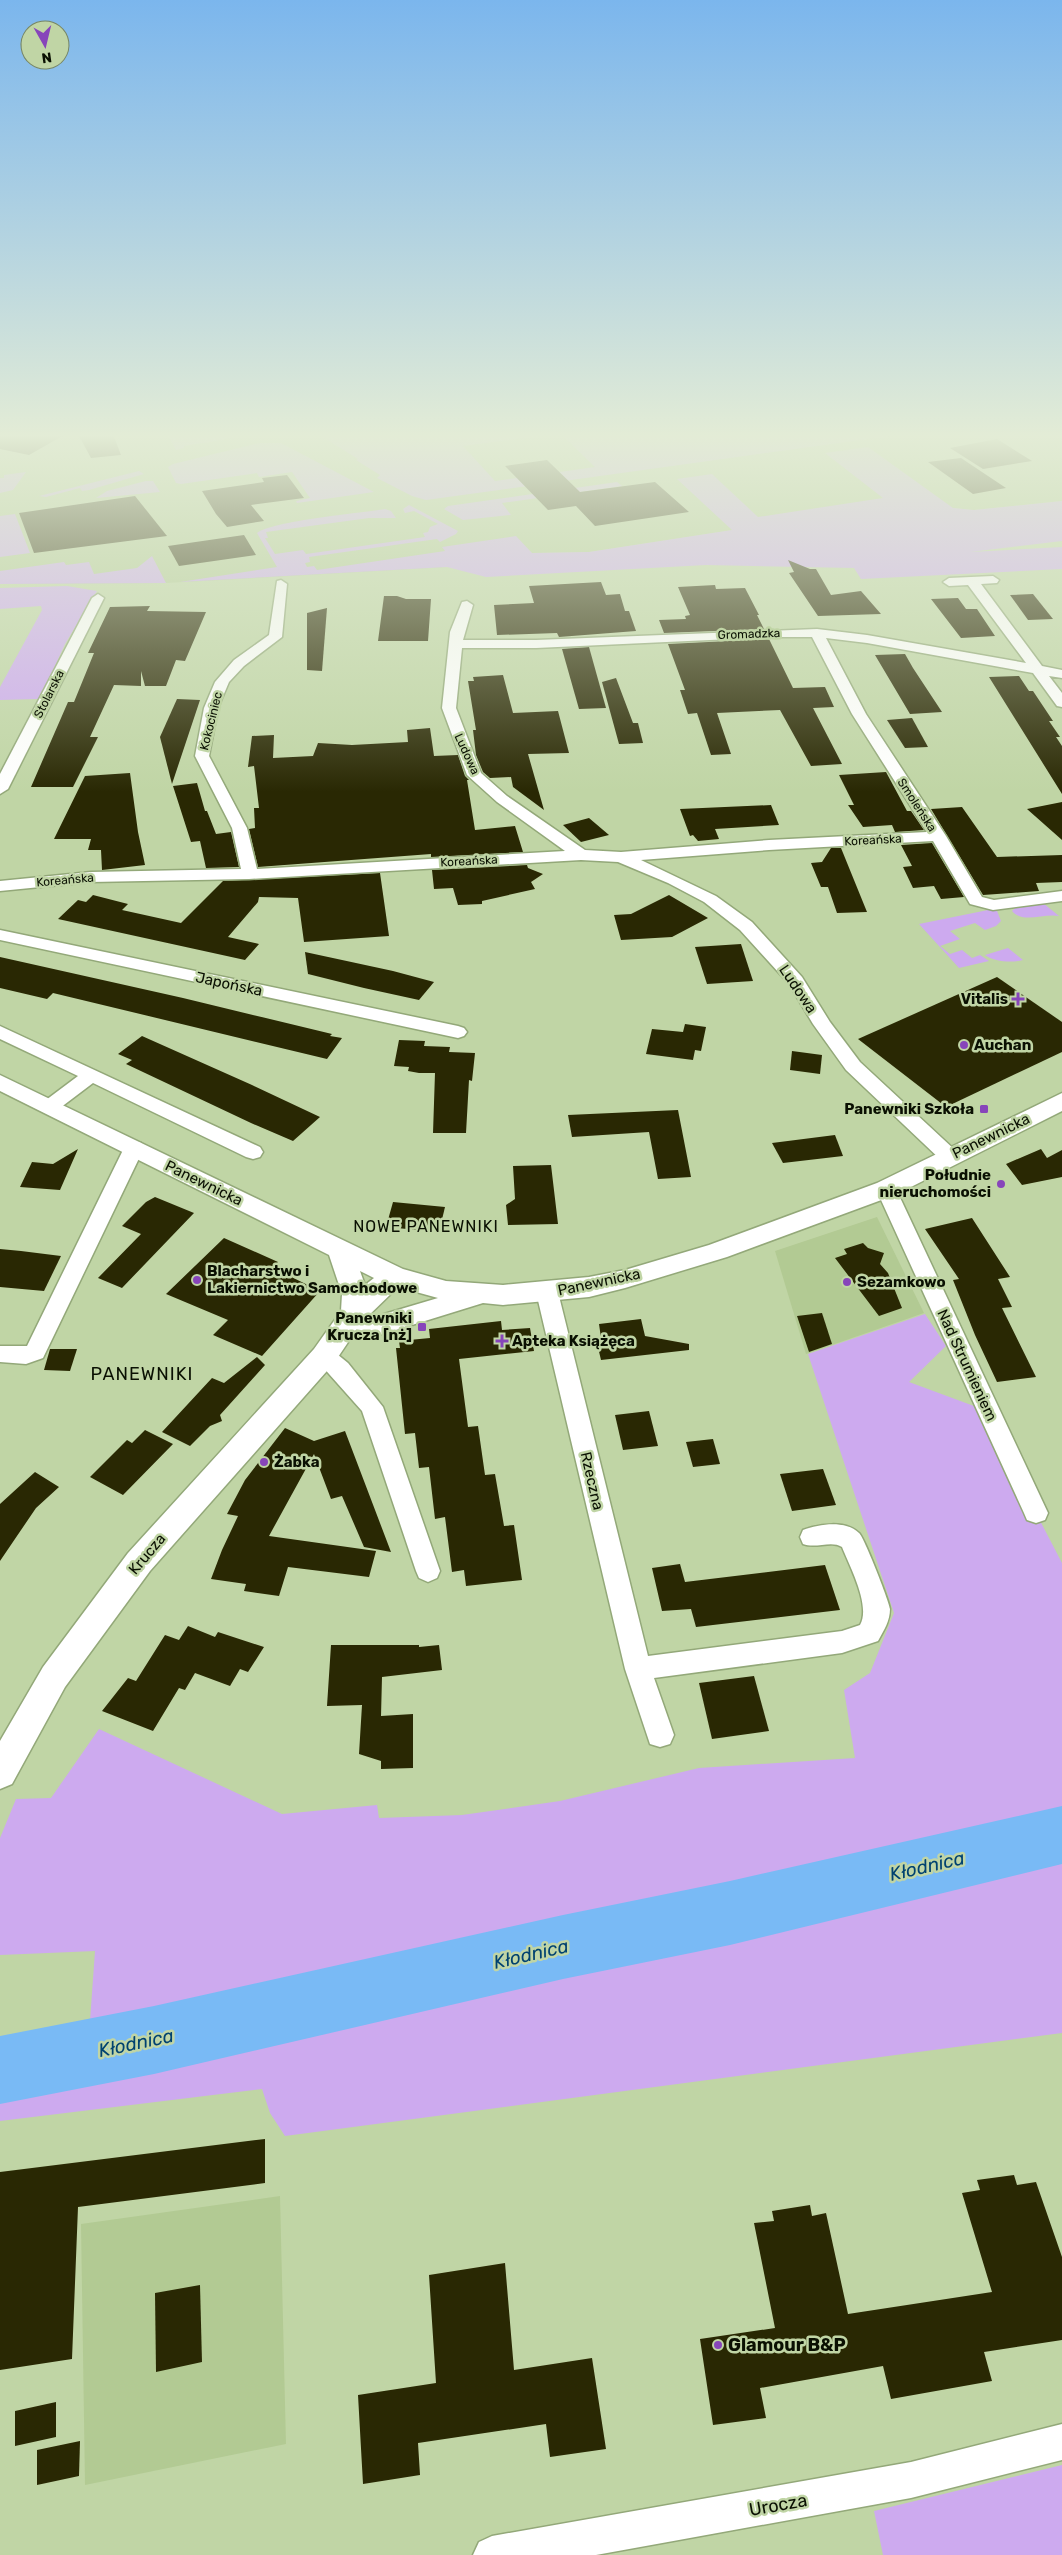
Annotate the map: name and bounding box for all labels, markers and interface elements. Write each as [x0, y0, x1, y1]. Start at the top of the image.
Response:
north arrow [20, 20, 70, 70]
text: N [41, 48, 53, 66]
street label: Gromadzka [717, 626, 781, 642]
street label: Stolarska [31, 668, 67, 720]
street label: Kokociniec [197, 690, 225, 752]
street label: Ludowa [451, 731, 483, 777]
street label: Smoleńska [895, 776, 939, 834]
street label: Koreańska [844, 832, 902, 848]
street label: Koreańska [440, 853, 498, 869]
street label: Koreańska [36, 871, 94, 889]
street label: Ludowa [775, 961, 821, 1017]
street label: Japońska [194, 968, 264, 1000]
place label: Vitalis [961, 990, 1008, 1008]
marker: Vitalis [1012, 993, 1024, 1005]
place label: Auchan [974, 1036, 1031, 1054]
marker: Auchan [958, 1039, 970, 1051]
place label: Panewniki Szkoła [844, 1100, 974, 1118]
marker: Panewniki Szkoła [978, 1103, 990, 1115]
street label: Panewnicka [949, 1110, 1033, 1162]
street label: Panewnicka [162, 1157, 246, 1209]
place label: Południe nieruchomości [880, 1166, 991, 1201]
marker: Południe nieruchomości [995, 1178, 1007, 1190]
district label: NOWE PANEWNIKI [353, 1217, 499, 1236]
place label: Blacharstwo i Lakiernictwo Samochodowe [207, 1262, 417, 1297]
street label: Panewnicka [556, 1264, 642, 1300]
place label: Sezamkowo [857, 1273, 946, 1291]
marker: Blacharstwo i Lakiernictwo Samochodowe [191, 1274, 203, 1286]
marker: Sezamkowo [841, 1276, 853, 1288]
street label: Nad Strumieniem [933, 1306, 1001, 1424]
place label: Panewniki Krucza [nż] [327, 1309, 412, 1344]
marker: Panewniki Krucza [nż] [416, 1321, 428, 1333]
place label: Apteka Książęca [512, 1332, 635, 1350]
marker: Apteka Książęca [496, 1335, 508, 1347]
district label: PANEWNIKI [91, 1363, 193, 1385]
street label: Rzeczna [577, 1450, 607, 1512]
place label: Żabka [274, 1453, 320, 1471]
marker: Żabka [258, 1456, 270, 1468]
street label: Krucza [125, 1530, 169, 1578]
water label: Kłodnica [887, 1846, 967, 1886]
water label: Kłodnica [491, 1934, 571, 1974]
water label: Kłodnica [96, 2024, 176, 2062]
place label: Glamour B&P [728, 2334, 846, 2356]
marker: Glamour B&P [712, 2339, 724, 2351]
street label: Urocza [747, 2489, 809, 2521]

